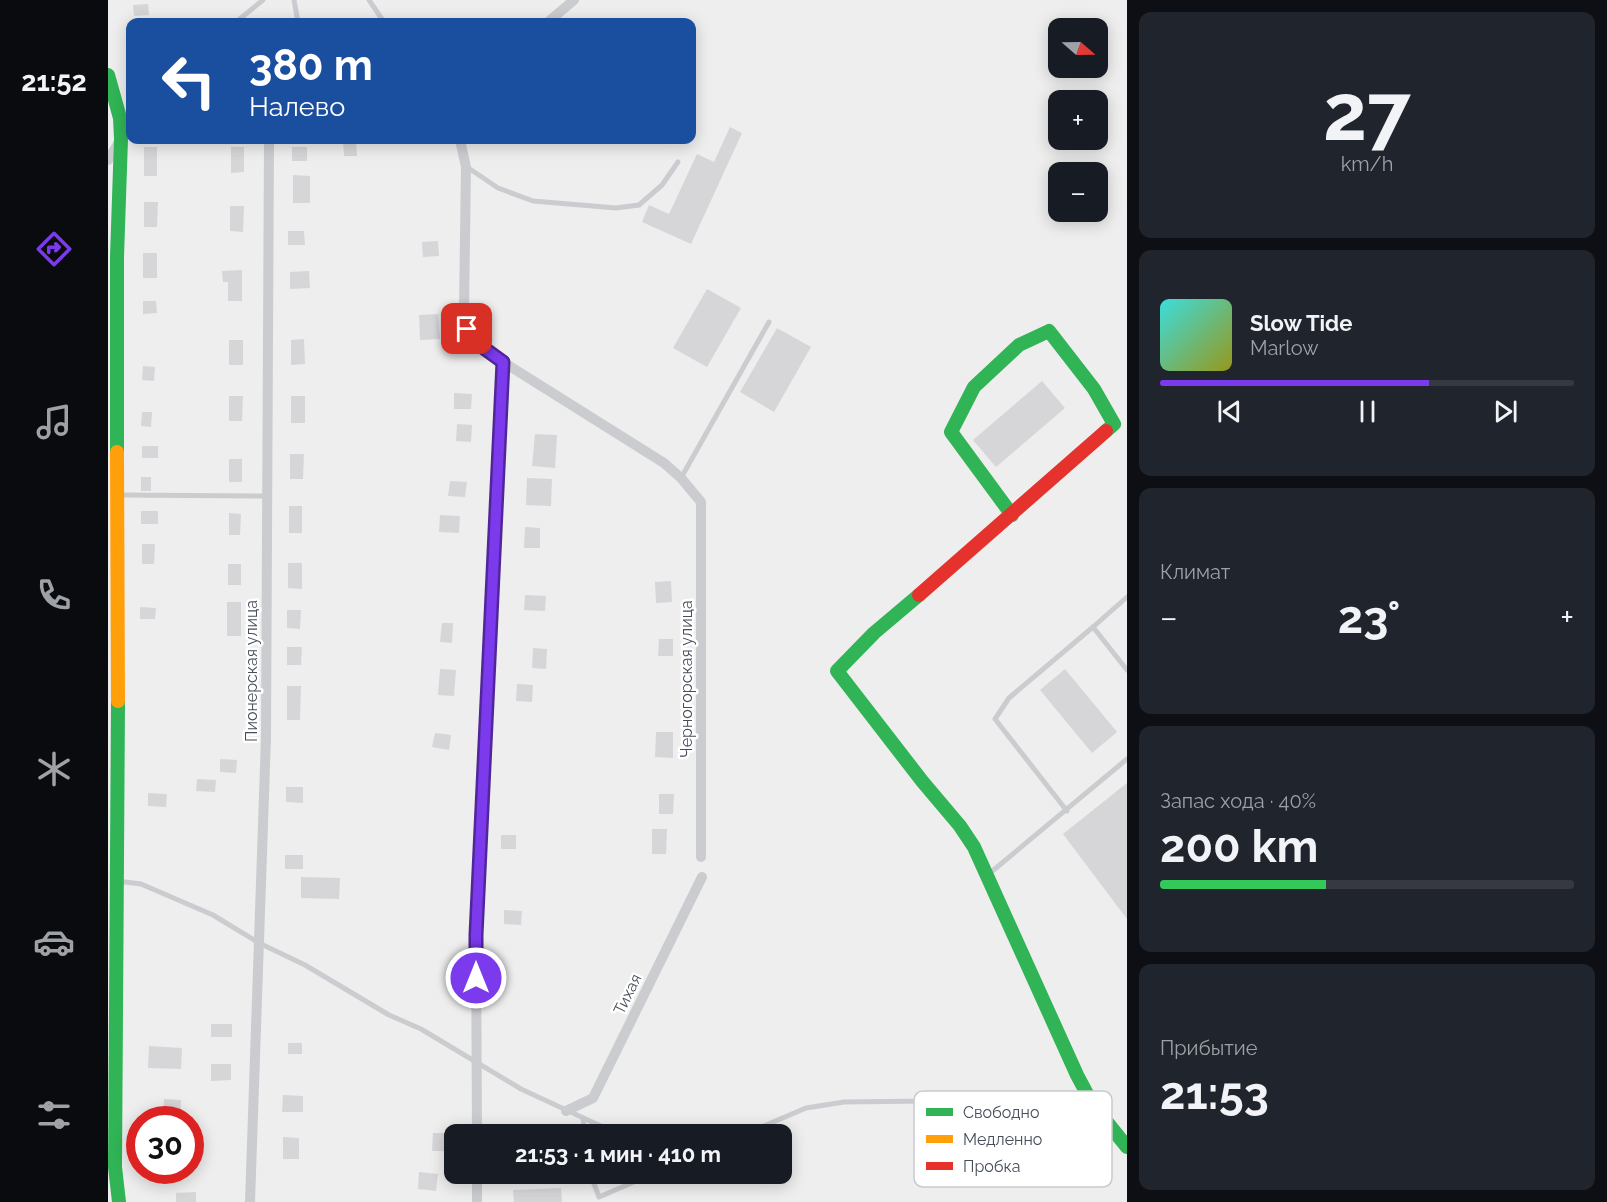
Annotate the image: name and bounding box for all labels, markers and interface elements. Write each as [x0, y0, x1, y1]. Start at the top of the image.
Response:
north arrow [1048, 18, 1108, 78]
map controls [1048, 18, 1108, 222]
text: 380 m [249, 41, 373, 90]
icon: left [150, 42, 228, 120]
text: 21:52 [21, 66, 87, 97]
text: 27 [1323, 67, 1411, 158]
button: + [1048, 90, 1108, 150]
text: Налево [249, 91, 345, 122]
text: km/h [1341, 152, 1393, 176]
button: − [1048, 162, 1108, 222]
icon: directions [33, 228, 75, 270]
pin [441, 303, 492, 354]
text: Slow Tide [1250, 310, 1352, 336]
icon: arrive [450, 312, 483, 345]
text: Marlow [1250, 336, 1319, 360]
icon: previous [1213, 395, 1246, 428]
icon: pause [1351, 395, 1384, 428]
icon: next [1489, 395, 1522, 428]
icon: music [33, 401, 75, 443]
text: Климат [1160, 560, 1230, 584]
icon: phone [33, 574, 75, 616]
text: 23° [1338, 591, 1400, 644]
text: − [1160, 598, 1178, 637]
text: + [1560, 598, 1574, 637]
street label: Пионерская улица [242, 600, 261, 742]
street label: Черногорская улица [677, 600, 696, 758]
icon: climate [33, 748, 75, 790]
text: Запас хода · 40% [1160, 789, 1316, 813]
text: 200 km [1160, 820, 1318, 873]
icon: car [33, 921, 75, 963]
position arrow [444, 946, 508, 1010]
street label: Тихая [610, 971, 645, 1018]
text: Прибытие [1160, 1036, 1257, 1060]
text: 21:53 [1160, 1067, 1269, 1120]
legend [914, 1091, 1112, 1187]
icon: filters [33, 1094, 75, 1136]
text: Свободно [963, 1103, 1039, 1122]
speed limit sign: 30 [126, 1106, 204, 1184]
text: Медленно [963, 1130, 1042, 1149]
text: 21:53 · 1 мин · 410 m [515, 1141, 721, 1167]
text: Пробка [963, 1157, 1021, 1176]

